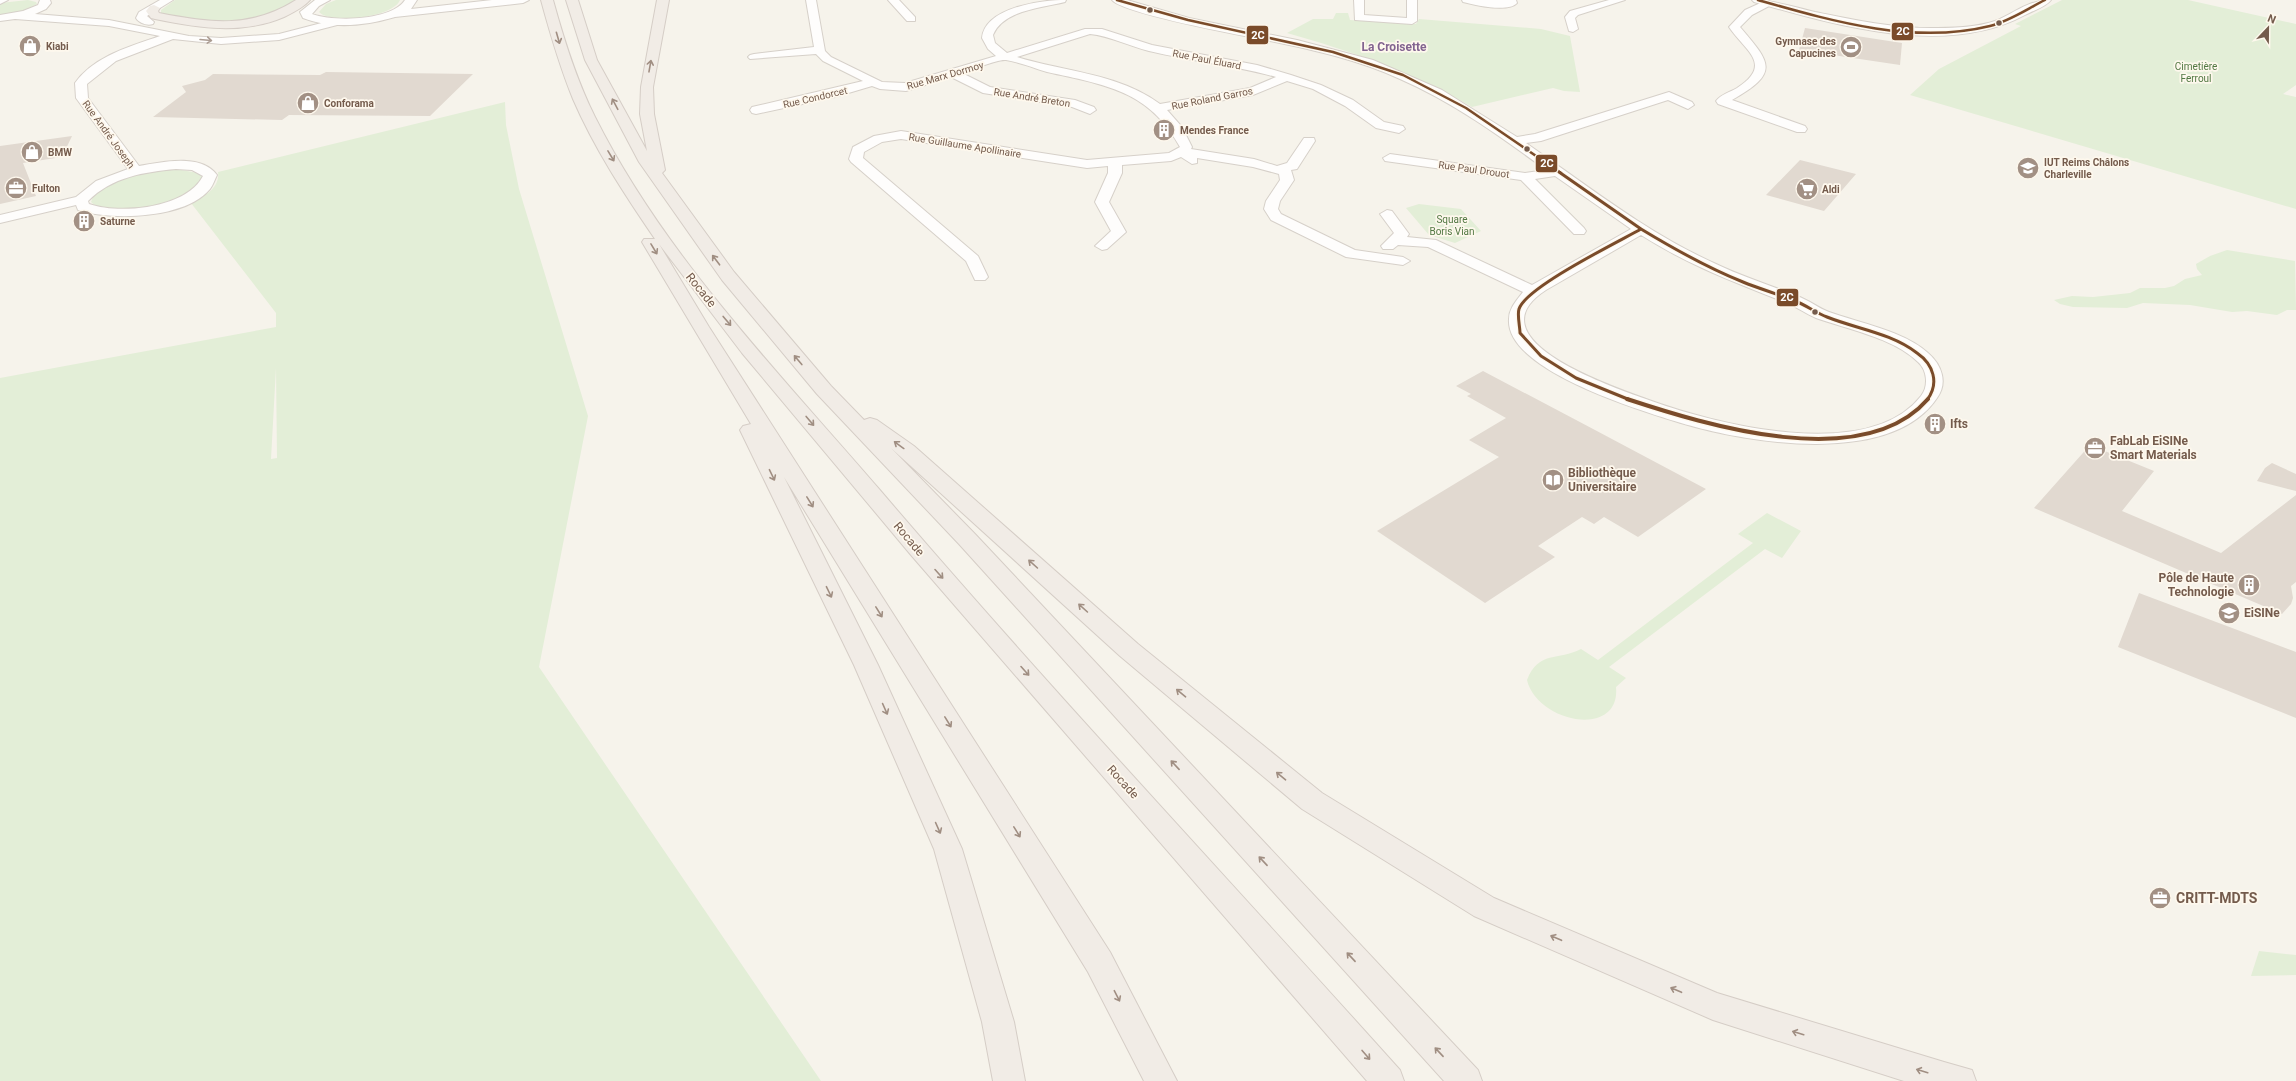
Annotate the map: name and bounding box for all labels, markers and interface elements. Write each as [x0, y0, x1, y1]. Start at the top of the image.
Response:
unlabelled marker [1145, 5, 1155, 15]
north arrow [2248, 8, 2288, 48]
text: N [2266, 12, 2278, 27]
unlabelled marker [1994, 18, 2004, 28]
line badge: 2C [1891, 22, 1914, 41]
line badge: 2C [1246, 25, 1269, 45]
text: 2C [1896, 25, 1910, 38]
text: 2C [1251, 29, 1265, 42]
one-way arrow [555, 31, 562, 44]
shop icon: Kiabi [17, 33, 43, 59]
sports icon: Gymnase des Capucines [1838, 34, 1864, 60]
place label: Gymnase des Capucines [1775, 36, 1836, 59]
one-way arrow [199, 37, 212, 44]
district label: La Croisette [1361, 40, 1427, 54]
place label: Kiabi [46, 41, 69, 52]
street label: Rue Paul Éluard [1172, 46, 1242, 72]
street label: Rue Marx Dormoy [906, 59, 985, 92]
one-way arrow [647, 60, 655, 73]
park label: Cimetière Ferroul [2175, 61, 2217, 84]
street label: Rue Condorcet [782, 85, 848, 110]
street label: Rue Roland Garros [1170, 85, 1254, 112]
street label: Rue André Breton [993, 86, 1071, 109]
shop icon: Conforama [295, 90, 321, 116]
street label: Rue André Joseph [80, 98, 137, 170]
place label: Conforama [324, 98, 375, 109]
one-way arrow [611, 99, 618, 111]
building icon: Mendes France [1151, 117, 1177, 143]
place label: Mendes France [1180, 125, 1249, 136]
street label: Rue Guillaume Apollinaire [908, 131, 1022, 160]
shop icon: BMW [19, 139, 45, 165]
unlabelled marker [1522, 144, 1532, 154]
place label: BMW [48, 147, 72, 158]
one-way arrow [608, 150, 616, 162]
line badge: 2C [1535, 154, 1558, 173]
school or university icon: IUT Reims Châlons Charleville [2015, 155, 2041, 181]
text: 2C [1540, 157, 1554, 170]
place label: IUT Reims Châlons Charleville [2044, 157, 2129, 180]
street label: Rue Paul Drouot [1438, 159, 1510, 180]
office icon: Fulton [3, 175, 29, 201]
supermarket icon: Aldi [1794, 176, 1820, 202]
place label: Fulton [32, 183, 61, 194]
place label: Aldi [1822, 184, 1840, 195]
building icon: Saturne [71, 208, 97, 234]
park label: Square Boris Vian [1429, 214, 1475, 237]
place label: Saturne [100, 216, 136, 227]
one-way arrow [650, 243, 658, 255]
one-way arrow [712, 255, 720, 266]
street label: Rocade [683, 270, 719, 310]
line badge: 2C [1776, 288, 1799, 307]
text: 2C [1780, 291, 1794, 304]
unlabelled marker [1810, 307, 1820, 317]
one-way arrow [722, 316, 731, 327]
one-way arrow [794, 355, 803, 366]
building icon: Ifts [1922, 411, 1948, 437]
one-way arrow [805, 416, 814, 426]
place label: Ifts [1950, 417, 1968, 431]
place label: FabLab EiSINe Smart Materials [2110, 434, 2197, 462]
office icon: FabLab EiSINe Smart Materials [2082, 435, 2108, 461]
one-way arrow [894, 441, 905, 449]
place label: Bibliothèque Universitaire [1568, 466, 1637, 494]
library icon: Bibliothèque Universitaire [1540, 467, 1566, 493]
one-way arrow [769, 468, 776, 480]
one-way arrow [806, 496, 814, 507]
street label: Rocade [891, 519, 927, 559]
one-way arrow [1028, 559, 1038, 568]
one-way arrow [934, 569, 943, 579]
place label: Pôle de Haute Technologie [2159, 571, 2235, 599]
building icon: Pôle de Haute Technologie [2236, 572, 2262, 598]
one-way arrow [826, 585, 834, 597]
school or university icon: EiSINe [2216, 600, 2242, 626]
one-way arrow [1078, 604, 1088, 613]
one-way arrow [875, 606, 883, 617]
place label: EiSINe [2244, 606, 2280, 620]
one-way arrow [1020, 666, 1029, 676]
one-way arrow [1176, 689, 1187, 698]
one-way arrow [882, 703, 889, 715]
one-way arrow [945, 716, 953, 728]
one-way arrow [1170, 760, 1180, 770]
street label: Rocade [1104, 762, 1142, 802]
one-way arrow [1276, 772, 1287, 781]
one-way arrow [935, 821, 942, 833]
one-way arrow [1014, 826, 1022, 838]
one-way arrow [1258, 856, 1268, 866]
office icon: CRITT-MDTS [2147, 885, 2173, 911]
place label: CRITT-MDTS [2176, 890, 2258, 906]
one-way arrow [1551, 934, 1563, 941]
one-way arrow [1346, 952, 1356, 962]
one-way arrow [1670, 986, 1682, 993]
one-way arrow [1114, 990, 1121, 1002]
one-way arrow [1793, 1028, 1805, 1036]
one-way arrow [1434, 1047, 1444, 1057]
one-way arrow [1361, 1050, 1370, 1061]
one-way arrow [1916, 1067, 1929, 1074]

